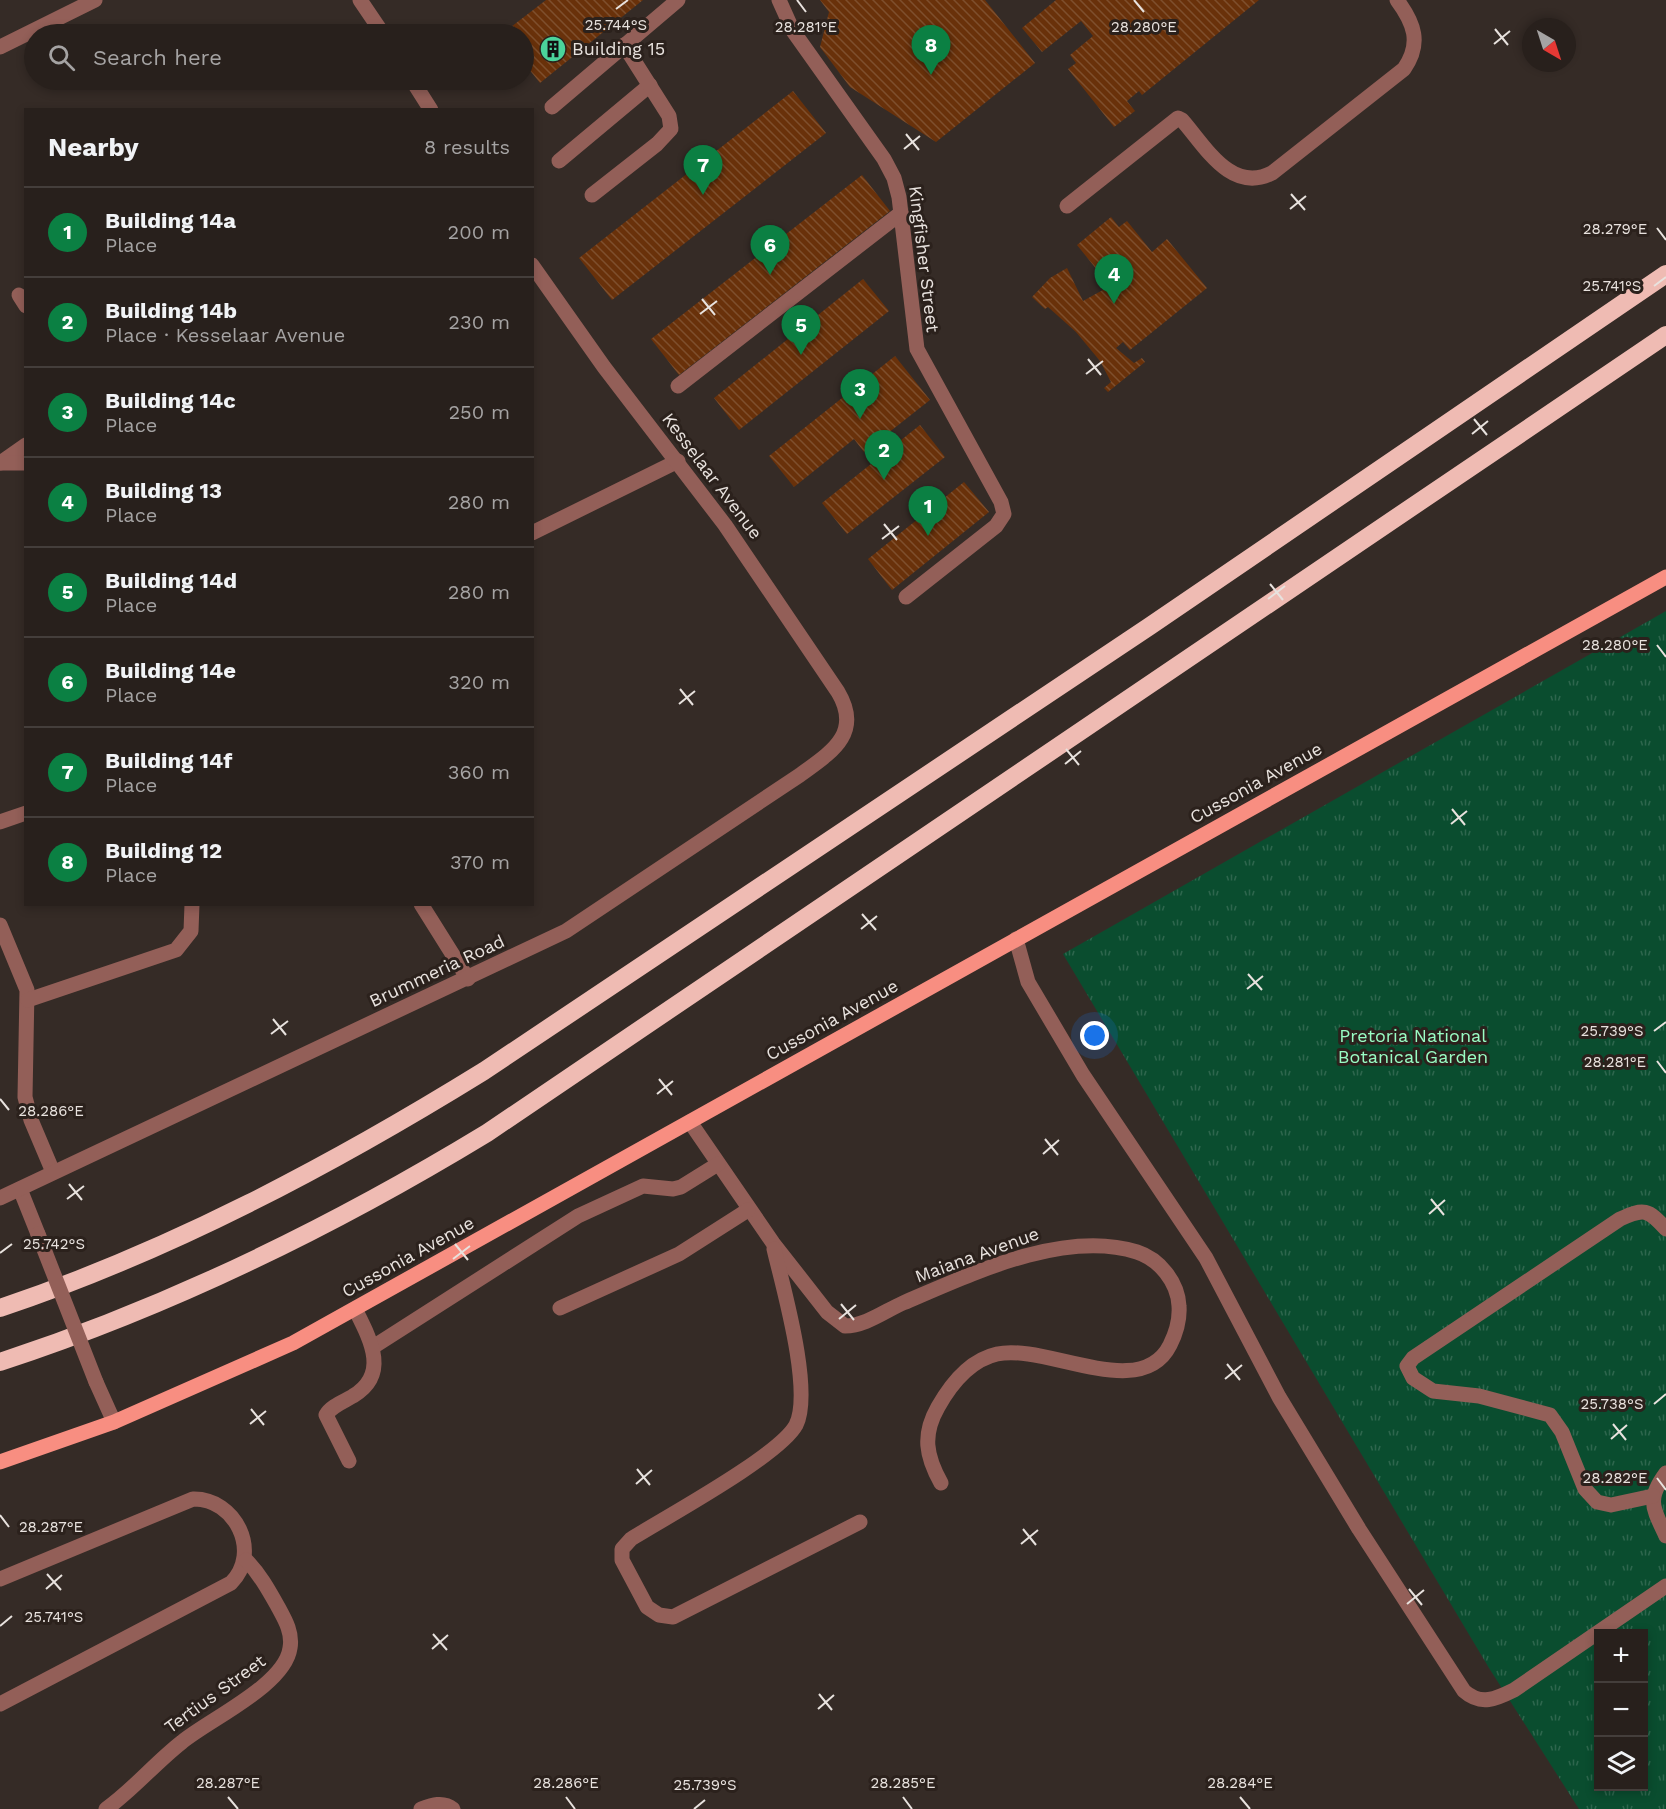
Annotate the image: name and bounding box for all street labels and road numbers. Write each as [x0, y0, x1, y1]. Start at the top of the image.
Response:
street label: Kingfisher Street [905, 184, 944, 334]
street label: Kesselaar Avenue [658, 408, 767, 543]
street label: Cussonia Avenue [1186, 737, 1326, 828]
street label: Brummeria Road [366, 930, 508, 1011]
street label: Cussonia Avenue [762, 974, 902, 1065]
street label: Cussonia Avenue [338, 1211, 478, 1302]
street label: Maiana Avenue [912, 1222, 1042, 1287]
street label: Tertius Street [160, 1650, 270, 1737]

